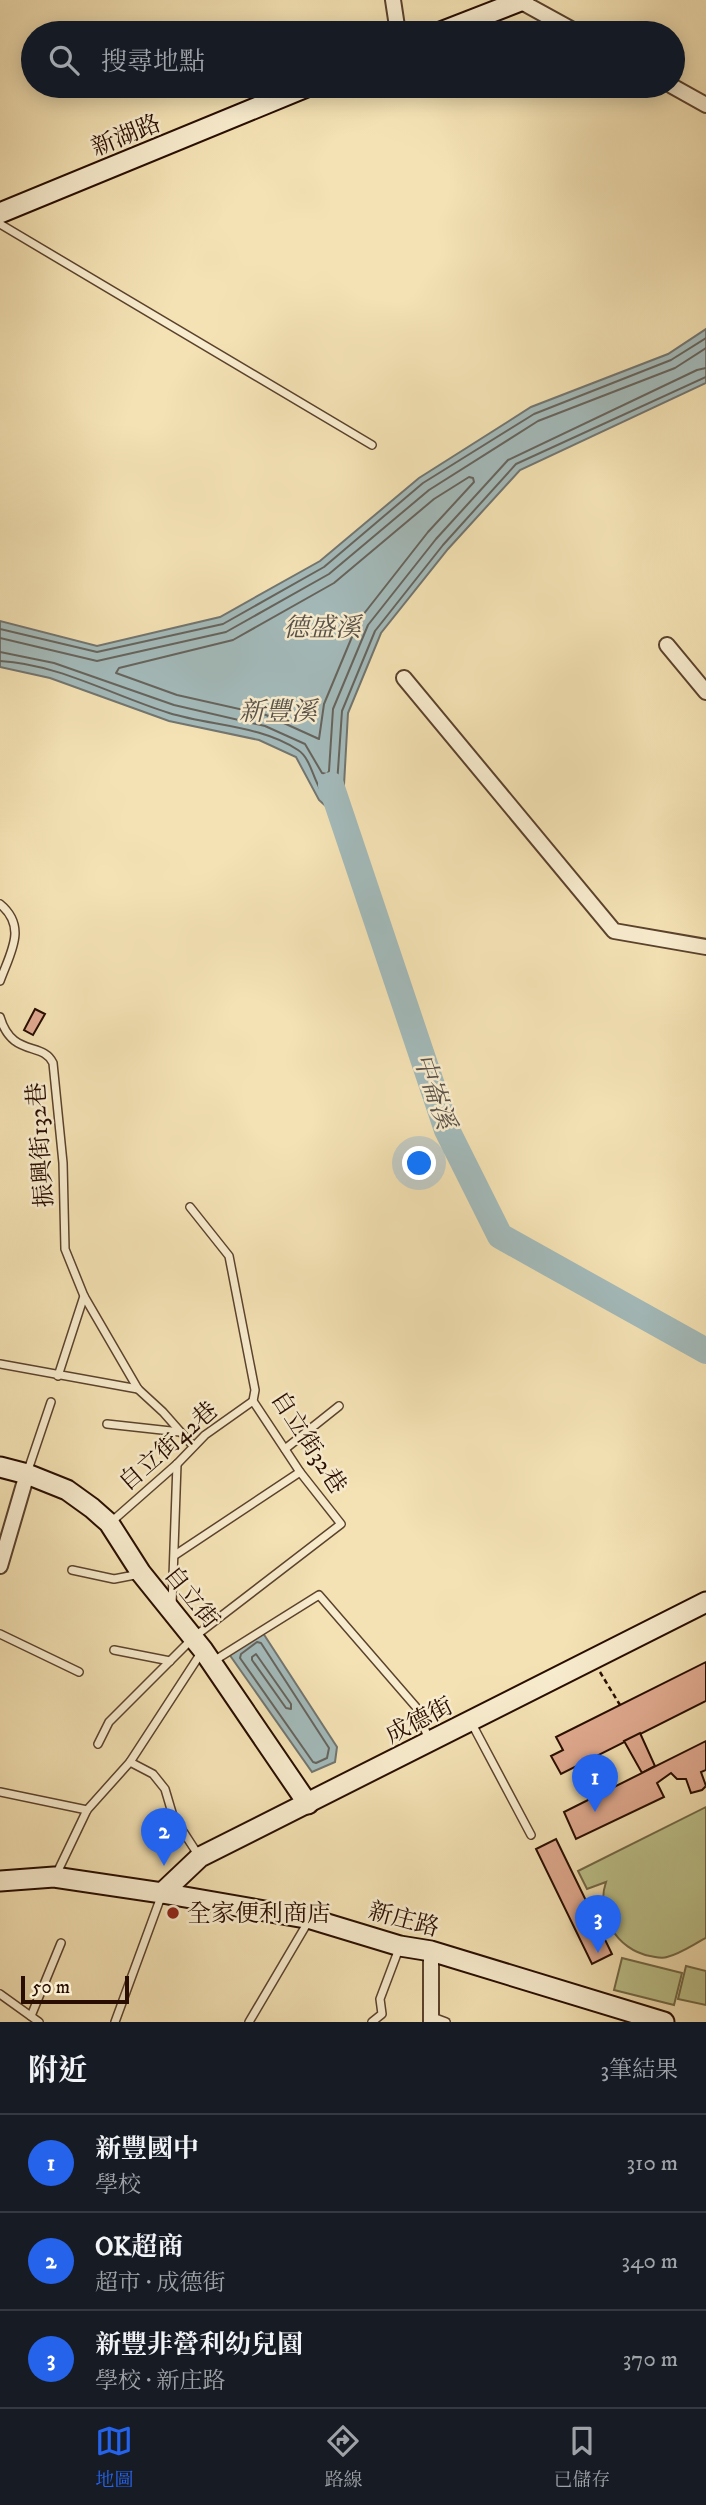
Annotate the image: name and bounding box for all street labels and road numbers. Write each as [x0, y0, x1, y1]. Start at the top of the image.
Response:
street label: 新湖路 [87, 109, 165, 163]
street label: 振興街132巷 [22, 1081, 60, 1209]
street label: 自立街32巷 [264, 1385, 353, 1500]
street label: 自立街42巷 [113, 1396, 224, 1498]
street label: 自立街 [157, 1560, 226, 1635]
street label: 成德街 [381, 1691, 458, 1751]
street label: 新庄路 [365, 1896, 442, 1944]

